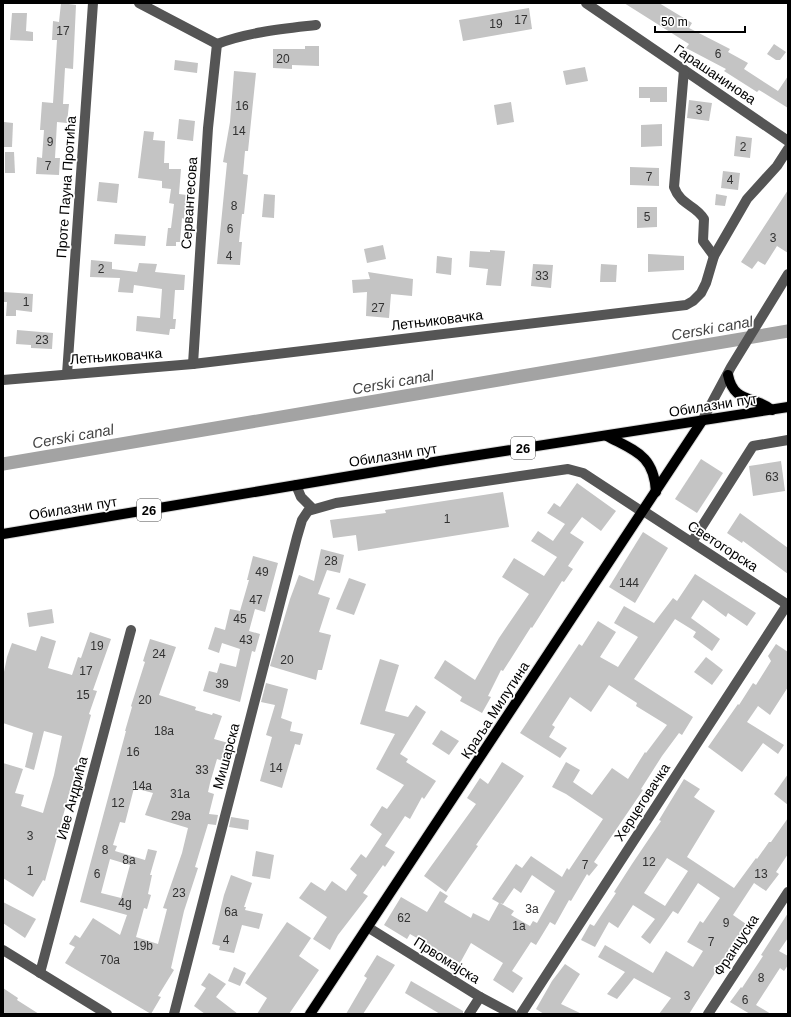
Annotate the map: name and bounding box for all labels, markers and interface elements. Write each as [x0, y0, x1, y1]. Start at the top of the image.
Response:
scale bar [655, 8, 745, 34]
house number: 17 [514, 13, 528, 27]
text: 50 m [661, 15, 688, 29]
house number: 19 [489, 17, 503, 31]
house number: 17 [56, 24, 70, 38]
street label: Гарашанинова [671, 41, 759, 107]
house number: 6 [715, 47, 722, 61]
house number: 20 [276, 52, 290, 66]
house number: 16 [235, 99, 249, 113]
house number: 3 [696, 103, 703, 117]
street label: Проте Пауна Протића [53, 115, 79, 259]
house number: 14 [232, 124, 246, 138]
house number: 9 [47, 135, 54, 149]
house number: 2 [740, 140, 747, 154]
street label: Сервантесова [178, 156, 200, 250]
house number: 7 [45, 159, 52, 173]
house number: 7 [646, 170, 653, 184]
house number: 4 [727, 173, 734, 187]
house number: 8 [231, 199, 238, 213]
house number: 5 [644, 210, 651, 224]
house number: 6 [227, 222, 234, 236]
house number: 3 [770, 231, 777, 245]
house number: 4 [226, 249, 233, 263]
house number: 2 [98, 262, 105, 276]
house number: 33 [535, 269, 549, 283]
house number: 1 [23, 295, 30, 309]
house number: 27 [371, 301, 385, 315]
street label: Летњиковачка [390, 306, 484, 334]
water label: Cerski canal [670, 312, 755, 344]
house number: 23 [35, 333, 49, 347]
street label: Летњиковачка [69, 345, 163, 367]
water label: Cerski canal [351, 366, 436, 398]
street label: Обилазни пут [668, 390, 759, 420]
water label: Cerski canal [31, 420, 116, 452]
road number: 26 [511, 437, 535, 459]
street label: Обилазни пут [348, 440, 439, 470]
house number: 63 [765, 470, 779, 484]
street label: Обилазни пут [28, 493, 119, 523]
road number: 26 [137, 499, 161, 521]
house number: 1 [444, 512, 451, 526]
street label: Светогорска [685, 517, 761, 575]
house number: 28 [324, 554, 338, 568]
house number: 49 [255, 565, 269, 579]
house number: 144 [619, 576, 639, 590]
house number: 47 [249, 593, 263, 607]
house number: 45 [233, 612, 247, 626]
house number: 43 [239, 633, 253, 647]
house number: 19 [90, 639, 104, 653]
house number: 24 [152, 647, 166, 661]
house number: 20 [280, 653, 294, 667]
street label: Краља Милутина [458, 658, 532, 762]
house number: 17 [79, 664, 93, 678]
house number: 39 [215, 677, 229, 691]
house number: 15 [76, 688, 90, 702]
house number: 20 [138, 693, 152, 707]
street label: Мишарска [210, 721, 243, 791]
house number: 18a [154, 724, 174, 738]
house number: 16 [126, 745, 140, 759]
street label: Иве Андрића [53, 754, 91, 841]
street label: Херцеговачка [611, 760, 673, 844]
house number: 14 [269, 761, 283, 775]
house number: 33 [195, 763, 209, 777]
house number: 14a [132, 779, 152, 793]
house number: 31a [170, 787, 190, 801]
house number: 12 [111, 796, 125, 810]
house number: 29a [171, 809, 191, 823]
house number: 3 [27, 829, 34, 843]
house number: 8 [102, 843, 109, 857]
house number: 8a [122, 853, 136, 867]
house number: 12 [642, 855, 656, 869]
house number: 7 [582, 858, 589, 872]
house number: 1 [27, 864, 34, 878]
house number: 6 [94, 867, 101, 881]
house number: 13 [754, 867, 768, 881]
house number: 23 [172, 886, 186, 900]
house number: 4g [118, 896, 132, 910]
house number: 3a [525, 902, 539, 916]
house number: 6a [224, 905, 238, 919]
house number: 62 [397, 911, 411, 925]
street label: Француска [710, 911, 762, 979]
house number: 9 [723, 916, 730, 930]
house number: 1a [512, 919, 526, 933]
house number: 4 [223, 933, 230, 947]
street label: Првомајска [411, 933, 483, 987]
house number: 7 [708, 935, 715, 949]
house number: 19b [133, 939, 153, 953]
house number: 70a [100, 953, 120, 967]
house number: 8 [758, 971, 765, 985]
house number: 3 [684, 989, 691, 1003]
house number: 6 [742, 993, 749, 1007]

